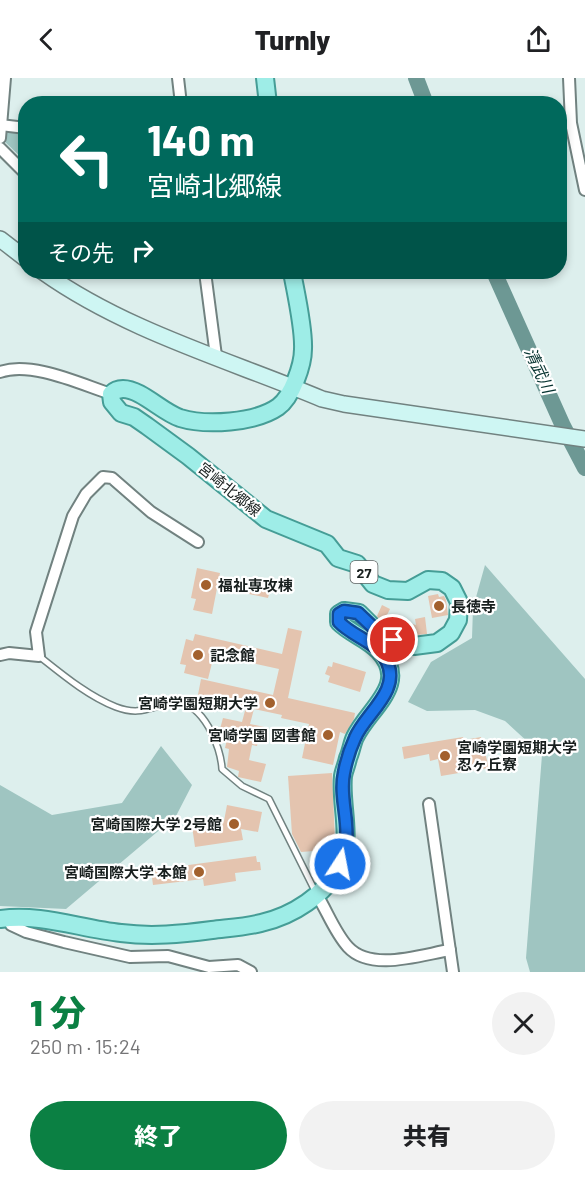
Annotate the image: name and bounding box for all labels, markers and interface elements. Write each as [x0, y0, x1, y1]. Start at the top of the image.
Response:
icon: back [30, 23, 63, 56]
text: Turnly [255, 23, 330, 55]
icon: share [522, 23, 555, 56]
text: 140 m [147, 114, 255, 164]
icon: left [48, 120, 126, 198]
text: 宮崎北郷線 [147, 169, 282, 201]
icon: right [126, 234, 159, 267]
text: その先 [48, 239, 114, 265]
water label: 清武川 [521, 344, 560, 398]
street label: 宮崎北郷線 [195, 458, 265, 520]
road number: 27 [350, 561, 378, 583]
place label: 福祉専攻棟 [217, 576, 293, 594]
marker: 福祉専攻棟 [199, 578, 213, 592]
place label: 長徳寺 [451, 597, 496, 615]
marker: 長徳寺 [432, 599, 446, 613]
pin [367, 614, 418, 665]
icon: arrive [376, 623, 409, 656]
place label: 記念館 [210, 646, 255, 664]
marker: 記念館 [191, 648, 205, 662]
place label: 宮崎学園短期大学 [138, 694, 258, 712]
marker: 宮崎学園短期大学 [263, 696, 277, 710]
place label: 宮崎学園 図書館 [208, 726, 316, 744]
marker: 宮崎学園 図書館 [321, 728, 335, 742]
place label: 宮崎学園短期大学 忍ヶ丘寮 [457, 738, 577, 773]
marker: 宮崎学園短期大学 忍ヶ丘寮 [438, 749, 452, 763]
place label: 宮崎国際大学 2号館 [91, 815, 222, 833]
marker: 宮崎国際大学 2号館 [227, 817, 241, 831]
position arrow [308, 832, 372, 896]
place label: 宮崎国際大学 本館 [64, 863, 187, 881]
marker: 宮崎国際大学 本館 [192, 865, 206, 879]
text: 1 分 [30, 990, 86, 1033]
button: close [492, 992, 555, 1055]
text: 250 m · 15:24 [30, 1034, 141, 1058]
button: 終了 [30, 1101, 287, 1170]
button: 共有 [299, 1101, 555, 1170]

